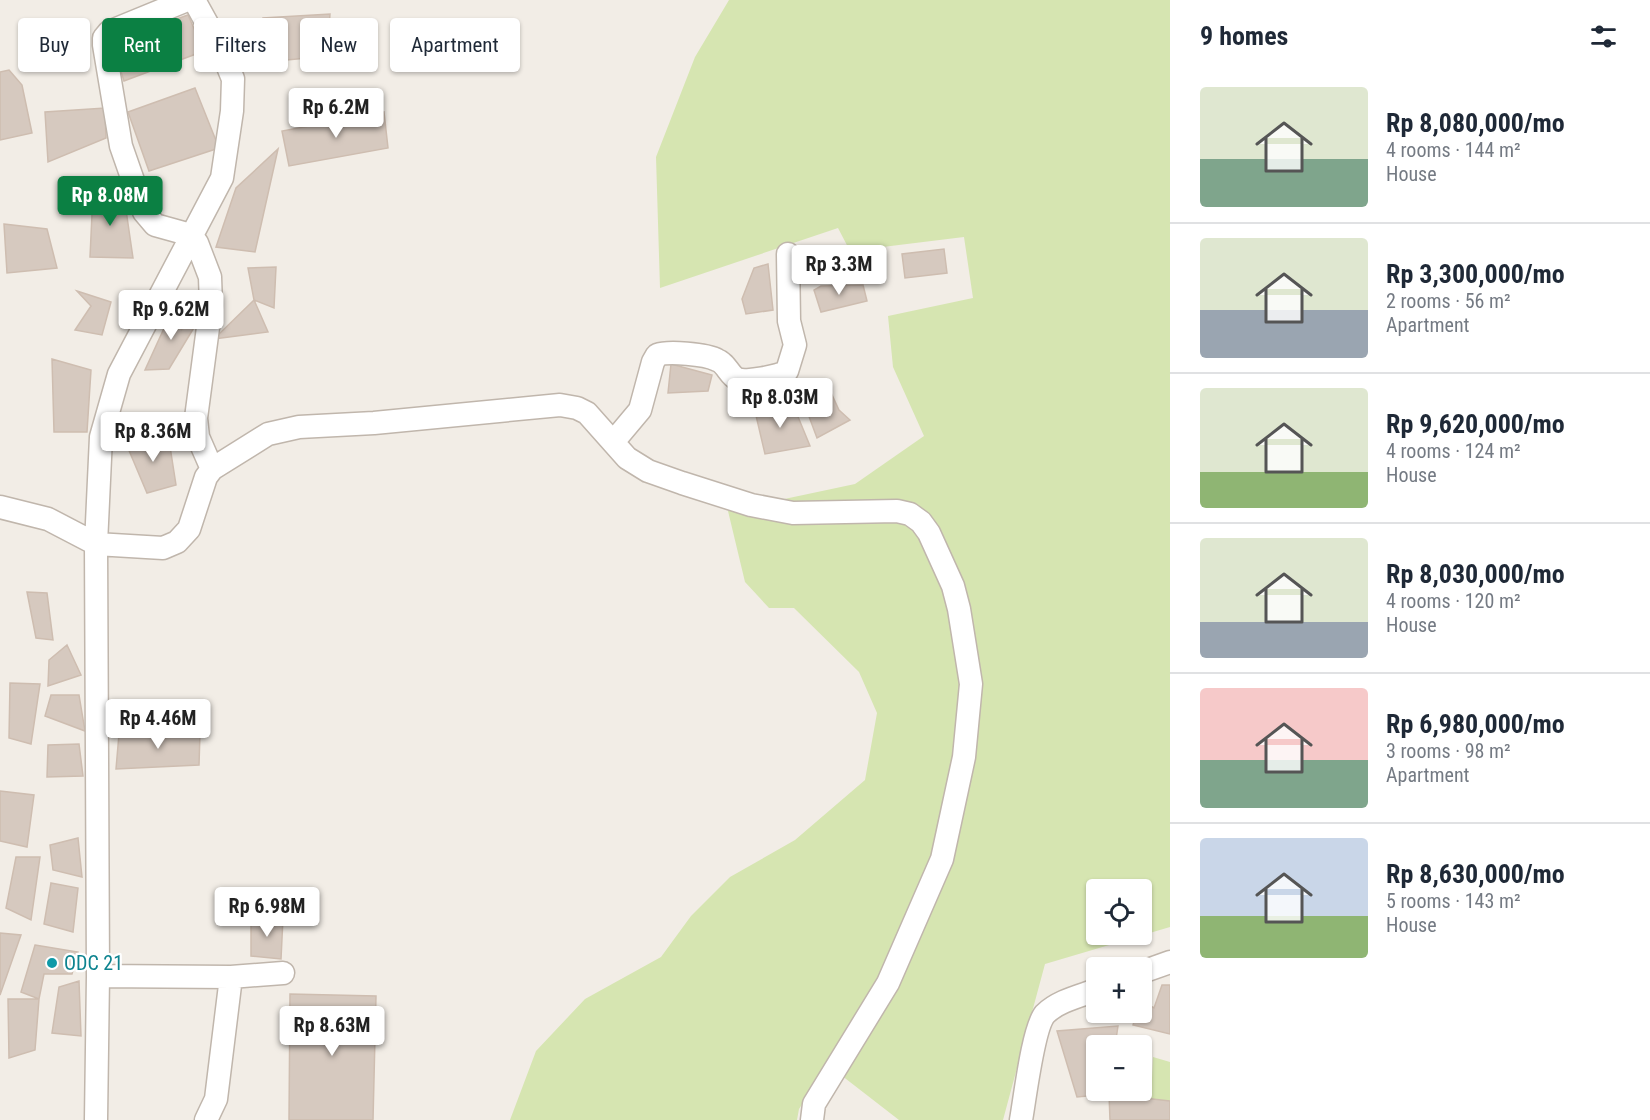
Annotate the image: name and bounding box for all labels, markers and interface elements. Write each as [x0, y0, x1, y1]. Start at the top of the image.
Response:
chip: Buy [18, 18, 90, 72]
chip: Rent [102, 18, 182, 72]
chip: Filters [194, 18, 288, 72]
chip: New [300, 18, 378, 72]
chip: Apartment [390, 18, 520, 72]
icon: filters [1587, 20, 1620, 53]
text: 9 homes [1200, 21, 1288, 51]
pin: Rp 6.2M [281, 88, 391, 139]
text: Rp 6.2M [303, 95, 369, 119]
text: Rp 8,080,000/mo [1386, 108, 1565, 138]
icon: home [1248, 111, 1320, 183]
text: 4 rooms · 144 m² [1386, 138, 1521, 162]
text: House [1386, 162, 1437, 186]
pin: Rp 8.08M [48, 176, 172, 227]
text: Rp 8.08M [72, 183, 148, 207]
pin: Rp 3.3M [784, 245, 894, 296]
text: Rp 3.3M [806, 252, 872, 276]
text: Rp 3,300,000/mo [1386, 259, 1565, 289]
icon: home [1248, 262, 1320, 334]
text: 2 rooms · 56 m² [1386, 289, 1511, 313]
pin: Rp 9.62M [109, 290, 233, 341]
text: Rp 9.62M [133, 297, 209, 321]
text: Apartment [1386, 313, 1470, 337]
pin: Rp 8.03M [718, 378, 842, 429]
text: Rp 8.03M [742, 385, 818, 409]
text: Rp 9,620,000/mo [1386, 409, 1565, 439]
pin: Rp 8.36M [91, 412, 215, 463]
icon: home [1248, 412, 1320, 484]
text: Rp 8.36M [115, 419, 191, 443]
text: 4 rooms · 124 m² [1386, 439, 1521, 463]
text: House [1386, 463, 1437, 487]
text: Rp 8,030,000/mo [1386, 559, 1565, 589]
icon: home [1248, 562, 1320, 634]
text: 4 rooms · 120 m² [1386, 589, 1521, 613]
text: House [1386, 613, 1437, 637]
pin: Rp 4.46M [96, 699, 220, 750]
text: Rp 4.46M [120, 706, 196, 730]
text: Rp 6,980,000/mo [1386, 709, 1565, 739]
icon: home [1248, 712, 1320, 784]
text: 3 rooms · 98 m² [1386, 739, 1511, 763]
text: Apartment [1386, 763, 1470, 787]
text: Rp 8,630,000/mo [1386, 859, 1565, 889]
icon: home [1248, 862, 1320, 934]
map controls [1086, 879, 1152, 1101]
button: locate [1086, 879, 1152, 945]
pin: Rp 6.98M [205, 887, 329, 938]
text: 5 rooms · 143 m² [1386, 889, 1521, 913]
text: Rp 6.98M [229, 894, 305, 918]
text: House [1386, 913, 1437, 937]
place label: ODC 21 [64, 951, 123, 975]
marker: ODC 21 [45, 956, 59, 970]
button: + [1086, 957, 1152, 1023]
pin: Rp 8.63M [270, 1006, 394, 1057]
text: Rp 8.63M [294, 1013, 370, 1037]
button: − [1086, 1035, 1152, 1101]

